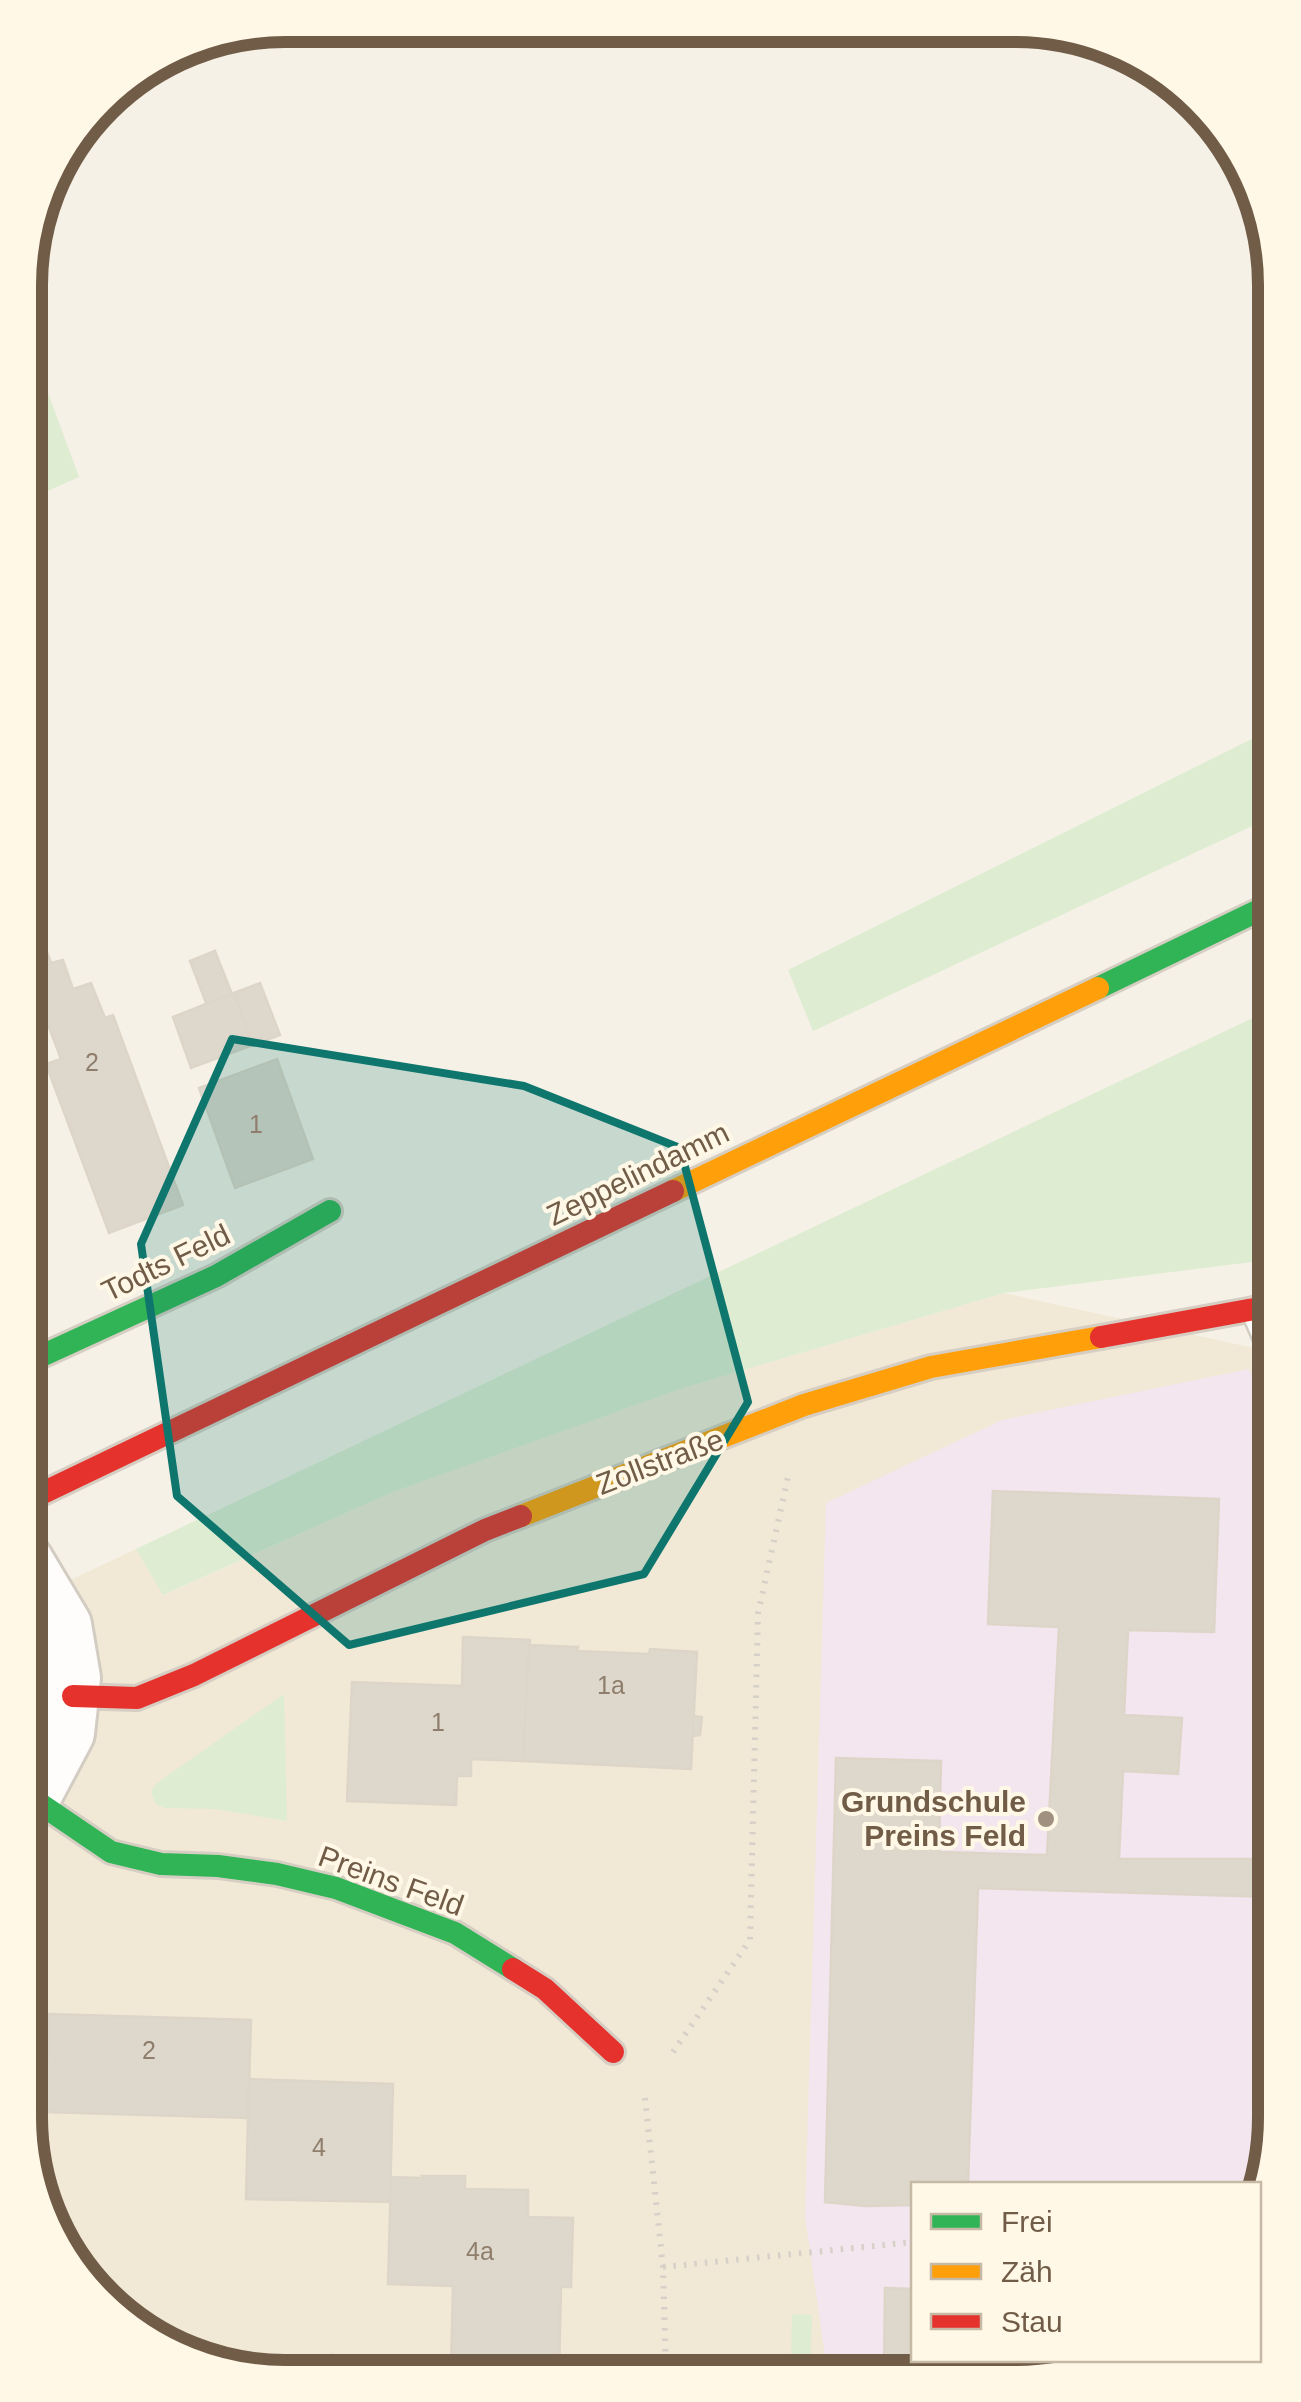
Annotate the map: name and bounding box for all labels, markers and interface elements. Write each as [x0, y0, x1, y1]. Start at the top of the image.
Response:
house number: 2 [85, 1048, 99, 1076]
house number: 1 [249, 1110, 263, 1138]
street label: Zeppelindamm [541, 1115, 734, 1232]
street label: Todts Feld [96, 1217, 235, 1308]
street label: Zollstraße [592, 1422, 728, 1501]
house number: 1a [597, 1671, 625, 1699]
house number: 1 [431, 1708, 445, 1736]
place label: Grundschule Preins Feld [841, 1785, 1026, 1852]
marker: Grundschule Preins Feld [1035, 1808, 1057, 1830]
street label: Preins Feld [314, 1839, 468, 1922]
house number: 2 [142, 2036, 156, 2064]
house number: 4 [312, 2133, 326, 2161]
legend [911, 2182, 1261, 2362]
text: Frei [1001, 2205, 1053, 2238]
house number: 4a [466, 2237, 494, 2265]
text: Zäh [1001, 2255, 1053, 2288]
text: Stau [1001, 2305, 1063, 2338]

